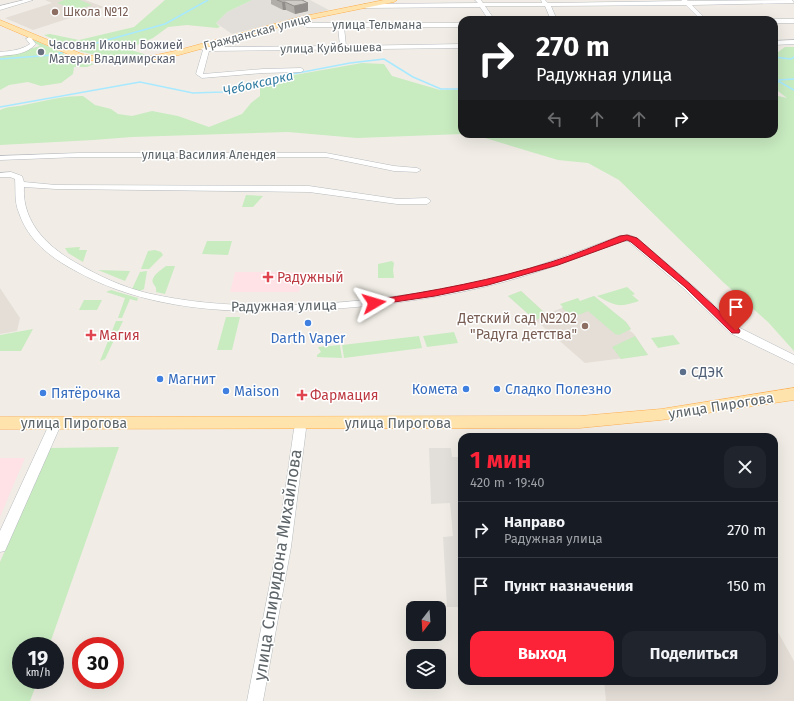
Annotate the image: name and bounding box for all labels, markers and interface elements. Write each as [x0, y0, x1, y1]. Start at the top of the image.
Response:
place label: Школа №12 [63, 5, 128, 19]
marker: Школа №12 [50, 7, 60, 17]
street label: Гражданская улица [202, 11, 312, 53]
street label: улица Тельмана [332, 18, 422, 32]
text: 270 m [536, 30, 610, 63]
icon: right [470, 32, 522, 84]
place label: Часовня Иконы Божией Матери Владимирская [49, 38, 183, 66]
street label: улица Куйбышева [280, 40, 382, 56]
marker: Часовня Иконы Божией Матери Владимирская [36, 47, 46, 57]
text: Радужная улица [536, 64, 672, 86]
water label: Чебоксарка [221, 68, 295, 98]
icon: left [544, 108, 566, 130]
icon: ahead [586, 108, 608, 130]
icon: ahead [628, 108, 650, 130]
icon: right [670, 108, 692, 130]
street label: улица Василия Алендея [142, 148, 276, 162]
place label: Радужный [277, 269, 344, 286]
marker: Радужный [262, 271, 274, 283]
position arrow [353, 282, 395, 324]
pin [719, 290, 753, 331]
icon: arrive [725, 296, 747, 318]
street label: Радужная улица [231, 297, 337, 315]
place label: Детский сад №202 "Радуга детства" [457, 310, 577, 343]
marker: Darth Vaper [303, 318, 313, 328]
marker: Детский сад №202 "Радуга детства" [580, 321, 590, 331]
place label: Магия [99, 327, 140, 344]
marker: Магия [86, 330, 96, 340]
place label: Darth Vaper [270, 330, 346, 347]
place label: СДЭК [691, 364, 724, 381]
marker: СДЭК [678, 367, 688, 377]
place label: Магнит [168, 371, 216, 388]
marker: Магнит [155, 374, 165, 384]
place label: Комета [412, 381, 458, 398]
place label: Сладко Полезно [505, 381, 612, 398]
place label: Maison [234, 383, 279, 400]
marker: Комета [461, 384, 471, 394]
marker: Сладко Полезно [492, 384, 502, 394]
place label: Пятёрочка [51, 385, 121, 402]
marker: Maison [221, 386, 231, 396]
place label: Фармация [310, 387, 379, 404]
marker: Пятёрочка [38, 388, 48, 398]
street label: улица Пирогова [667, 389, 775, 423]
marker: Фармация [297, 390, 307, 400]
street label: улица Пирогова [21, 415, 127, 432]
street label: улица Пирогова [345, 415, 451, 432]
text: 1 мин [470, 446, 531, 474]
button: close [724, 446, 766, 488]
street label: улица Спиридона Михайлова [249, 448, 307, 682]
text: 420 m · 19:40 [470, 475, 545, 490]
text: Направо [504, 513, 565, 531]
icon: right [470, 519, 492, 541]
text: 270 m [727, 521, 766, 539]
text: Радужная улица [504, 531, 603, 546]
icon: arrive [470, 575, 492, 597]
text: Пункт назначения [504, 577, 633, 595]
text: 150 m [727, 577, 766, 595]
north arrow [406, 601, 446, 641]
map controls [406, 601, 446, 689]
button: Выход [470, 631, 614, 677]
button: Поделиться [622, 631, 766, 677]
speed limit sign: 30 [72, 637, 124, 689]
text: 19 [28, 646, 48, 670]
button: layers [406, 649, 446, 689]
text: km/h [26, 667, 50, 679]

